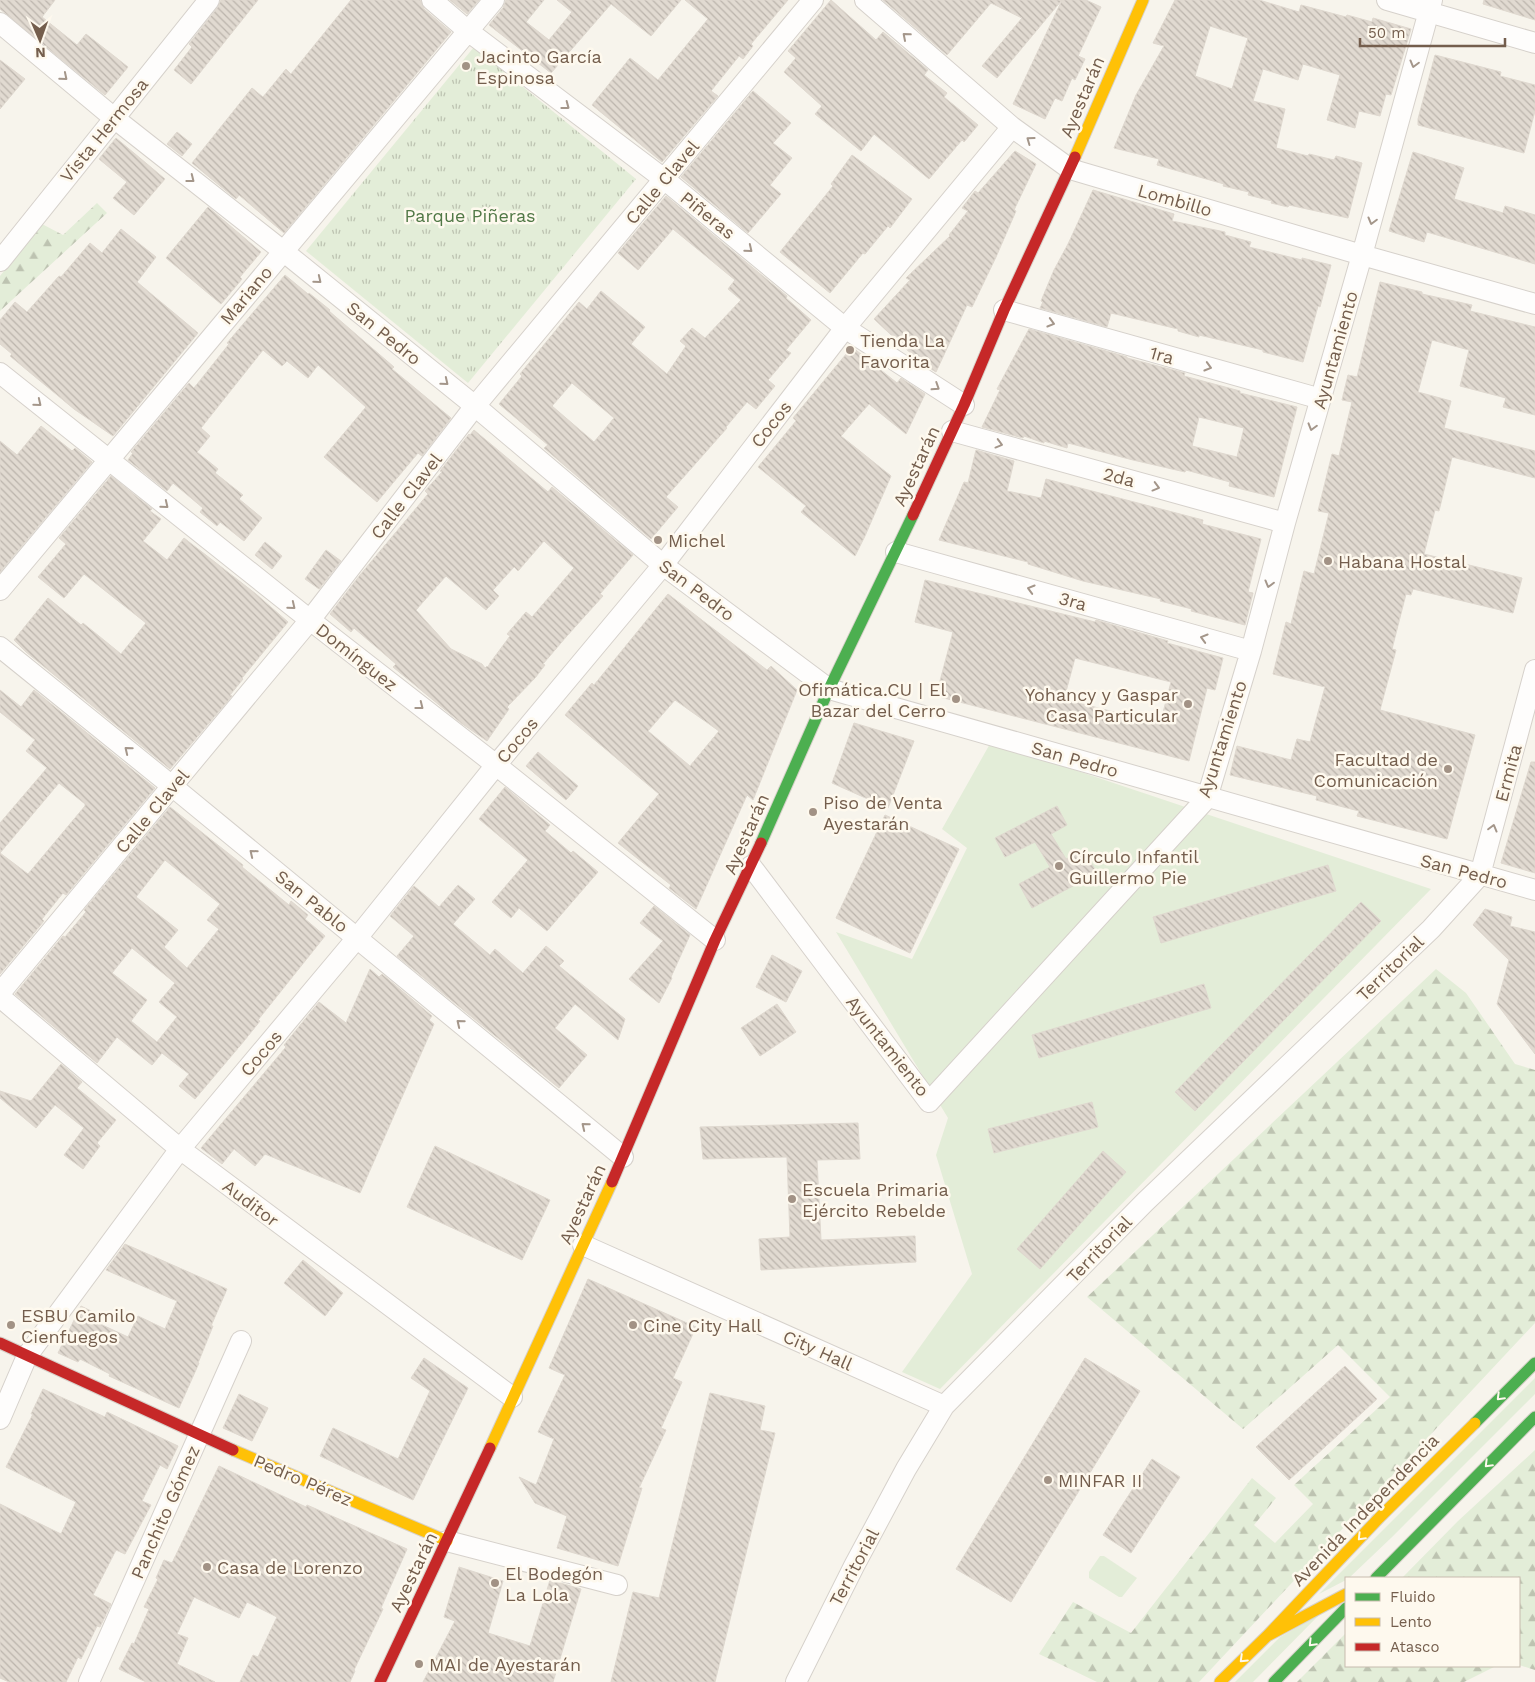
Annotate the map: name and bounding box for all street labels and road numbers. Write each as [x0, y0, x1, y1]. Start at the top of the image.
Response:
street label: Ayestarán [1055, 53, 1109, 141]
street label: Vista Hermosa [56, 74, 152, 186]
street label: Calle Clavel [621, 135, 703, 228]
street label: Lombillo [1135, 179, 1215, 221]
street label: Piñeras [676, 187, 740, 243]
street label: Mariano [216, 262, 276, 328]
street label: Ayuntamiento [1308, 289, 1362, 411]
street label: San Pedro [343, 297, 425, 369]
street label: 1ra [1147, 342, 1177, 368]
street label: Cocos [746, 396, 796, 452]
street label: Ayestarán [888, 422, 944, 510]
street label: Calle Clavel [366, 449, 446, 543]
street label: 2da [1101, 463, 1137, 491]
street label: San Pedro [655, 555, 739, 625]
street label: 3ra [1057, 587, 1089, 615]
street label: Domínguez [312, 619, 402, 695]
street label: Ayuntamiento [1193, 678, 1251, 800]
street label: Cocos [492, 713, 542, 767]
street label: San Pedro [1029, 737, 1121, 781]
street label: Ermita [1490, 742, 1526, 804]
street label: Calle Clavel [111, 764, 193, 857]
street label: Ayestarán [719, 790, 773, 878]
street label: San Pedro [1418, 849, 1510, 893]
street label: San Pablo [271, 865, 353, 937]
street label: Territorial [1352, 931, 1428, 1005]
street label: Ayuntamiento [842, 992, 934, 1100]
street label: Cocos [236, 1026, 286, 1080]
street label: Ayestarán [554, 1160, 610, 1248]
street label: Auditor [219, 1175, 283, 1231]
street label: Territorial [1062, 1211, 1136, 1287]
street label: City Hall [780, 1325, 857, 1375]
street label: Avenida Independencia [1287, 1430, 1443, 1590]
street label: Panchito Gómez [126, 1442, 204, 1582]
street label: Pedro Pérez [251, 1450, 355, 1510]
street label: Territorial [825, 1524, 883, 1609]
street label: Ayestarán [385, 1529, 441, 1615]

